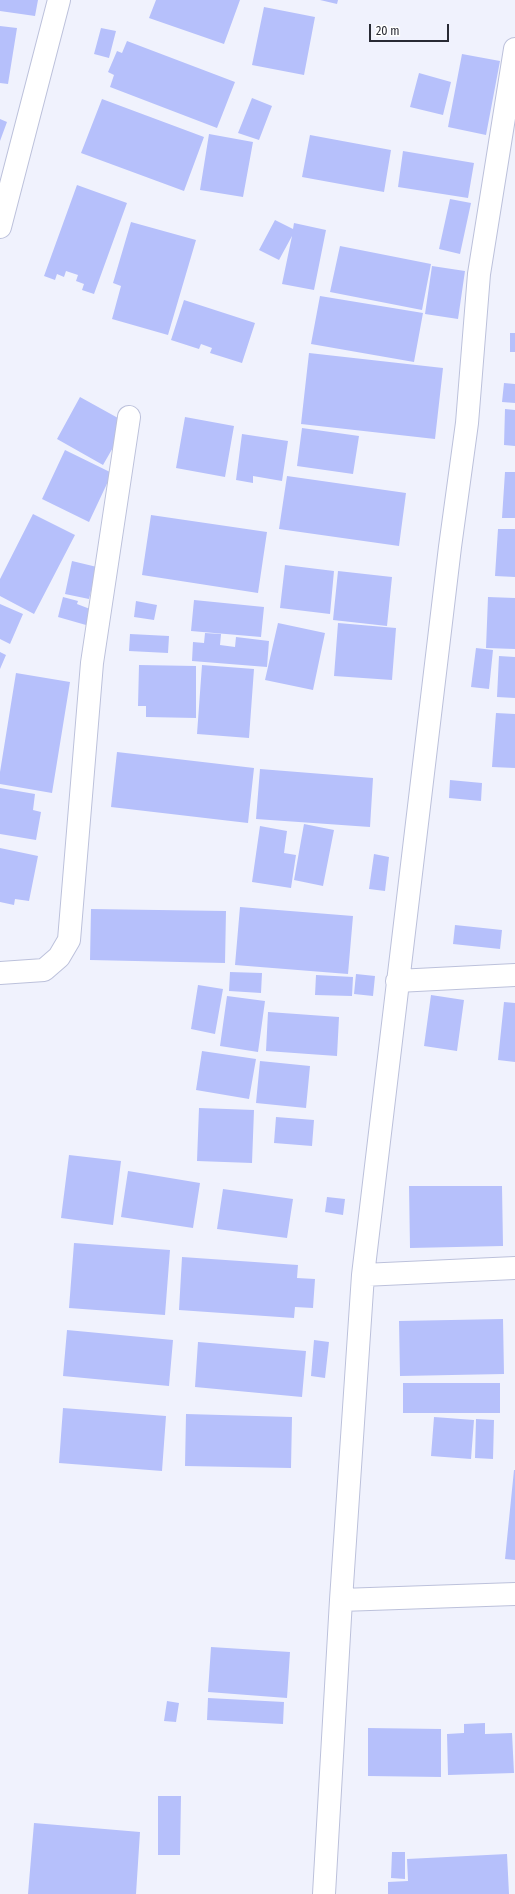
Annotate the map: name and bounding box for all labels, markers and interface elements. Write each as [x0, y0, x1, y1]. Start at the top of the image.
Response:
scale bar [371, 16, 451, 42]
text: 20 m [376, 24, 400, 38]

